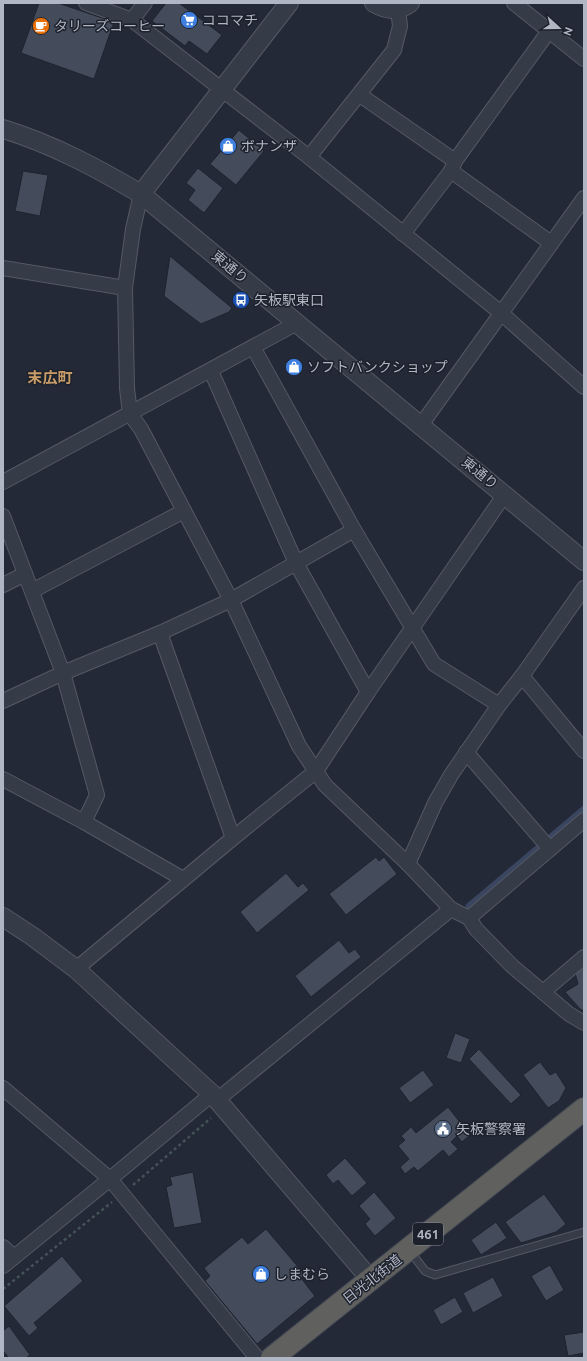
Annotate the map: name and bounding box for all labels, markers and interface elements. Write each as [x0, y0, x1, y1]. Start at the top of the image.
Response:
north arrow [539, 8, 579, 48]
supermarket icon: ココマチ [179, 10, 199, 30]
place label: ココマチ [202, 12, 258, 28]
cafe icon: タリーズコーヒー [31, 16, 51, 36]
place label: タリーズコーヒー [54, 18, 165, 34]
text: N [561, 26, 575, 38]
shop icon: ボナンザ [218, 136, 238, 156]
place label: ボナンザ [241, 138, 297, 154]
street label: 東通り [209, 247, 251, 287]
bus stop icon: 矢板駅東口 [231, 290, 251, 310]
place label: 矢板駅東口 [254, 292, 324, 308]
shop icon: ソフトバンクショップ [284, 357, 304, 377]
place label: ソフトバンクショップ [307, 359, 448, 375]
district label: 末広町 [27, 369, 73, 386]
street label: 東通り [459, 454, 501, 492]
public building icon: 矢板警察署 [433, 1119, 453, 1139]
place label: 矢板警察署 [456, 1121, 526, 1137]
road number: 461 [413, 1223, 443, 1245]
street label: 日光北街道 [339, 1251, 405, 1307]
shop icon: しまむら [251, 1264, 271, 1284]
place label: しまむら [274, 1266, 330, 1282]

